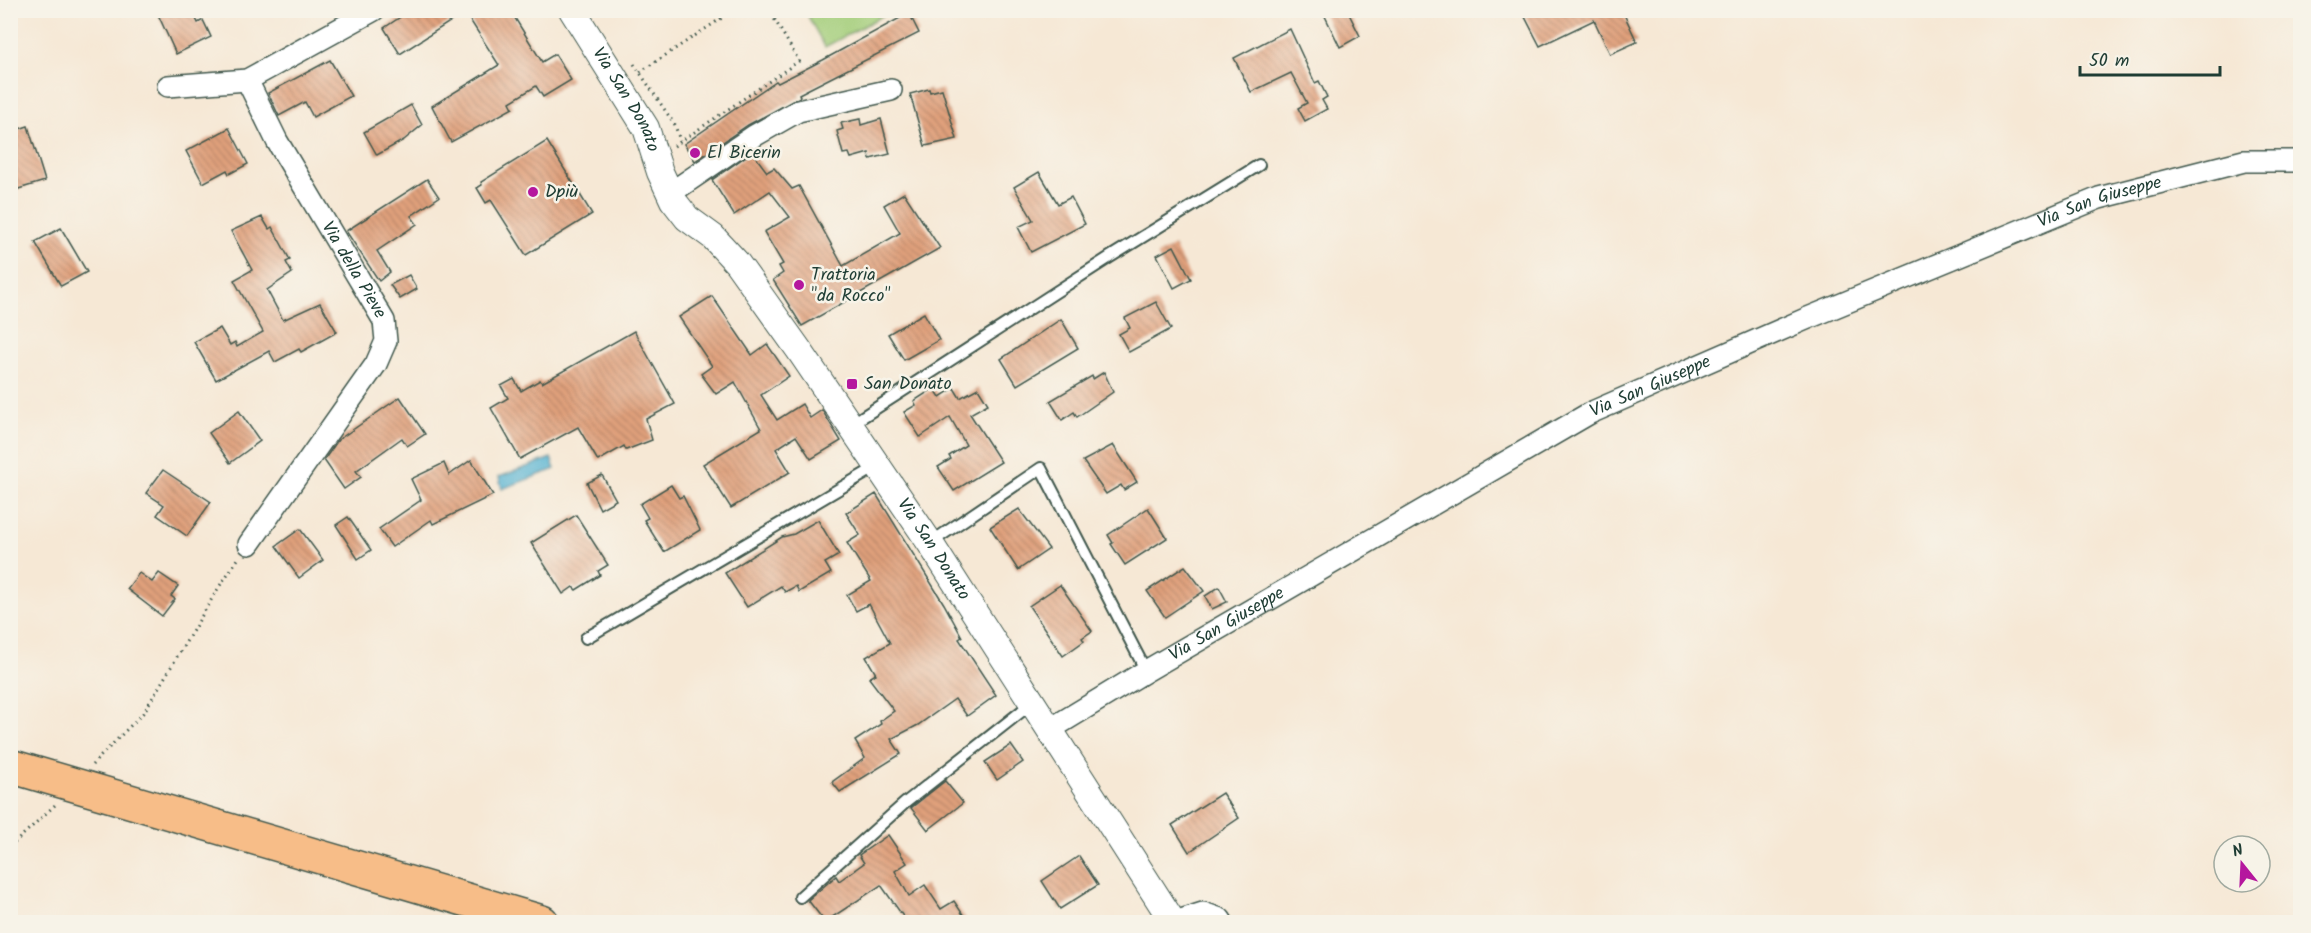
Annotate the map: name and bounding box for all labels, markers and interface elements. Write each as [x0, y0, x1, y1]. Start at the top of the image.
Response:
scale bar [2080, 39, 2220, 77]
street label: Via San Donato [584, 42, 667, 156]
text: 50 m [2089, 47, 2129, 76]
place label: El Bicerin [707, 139, 781, 168]
marker: El Bicerin [688, 146, 702, 160]
street label: Via San Giuseppe [2033, 168, 2165, 236]
place label: Dpiù [545, 178, 578, 207]
marker: Dpiù [526, 185, 540, 199]
street label: Via della Pieve [313, 216, 394, 324]
place label: Trattoria "da Rocco" [811, 261, 890, 311]
marker: Trattoria "da Rocco" [792, 278, 806, 292]
street label: Via San Giuseppe [1585, 348, 1716, 426]
place label: San Donato [864, 370, 952, 399]
marker: San Donato [845, 377, 859, 391]
street label: Via San Donato [889, 492, 978, 606]
street label: Via San Giuseppe [1164, 579, 1290, 669]
north arrow [2212, 834, 2272, 894]
text: N [2229, 838, 2246, 865]

